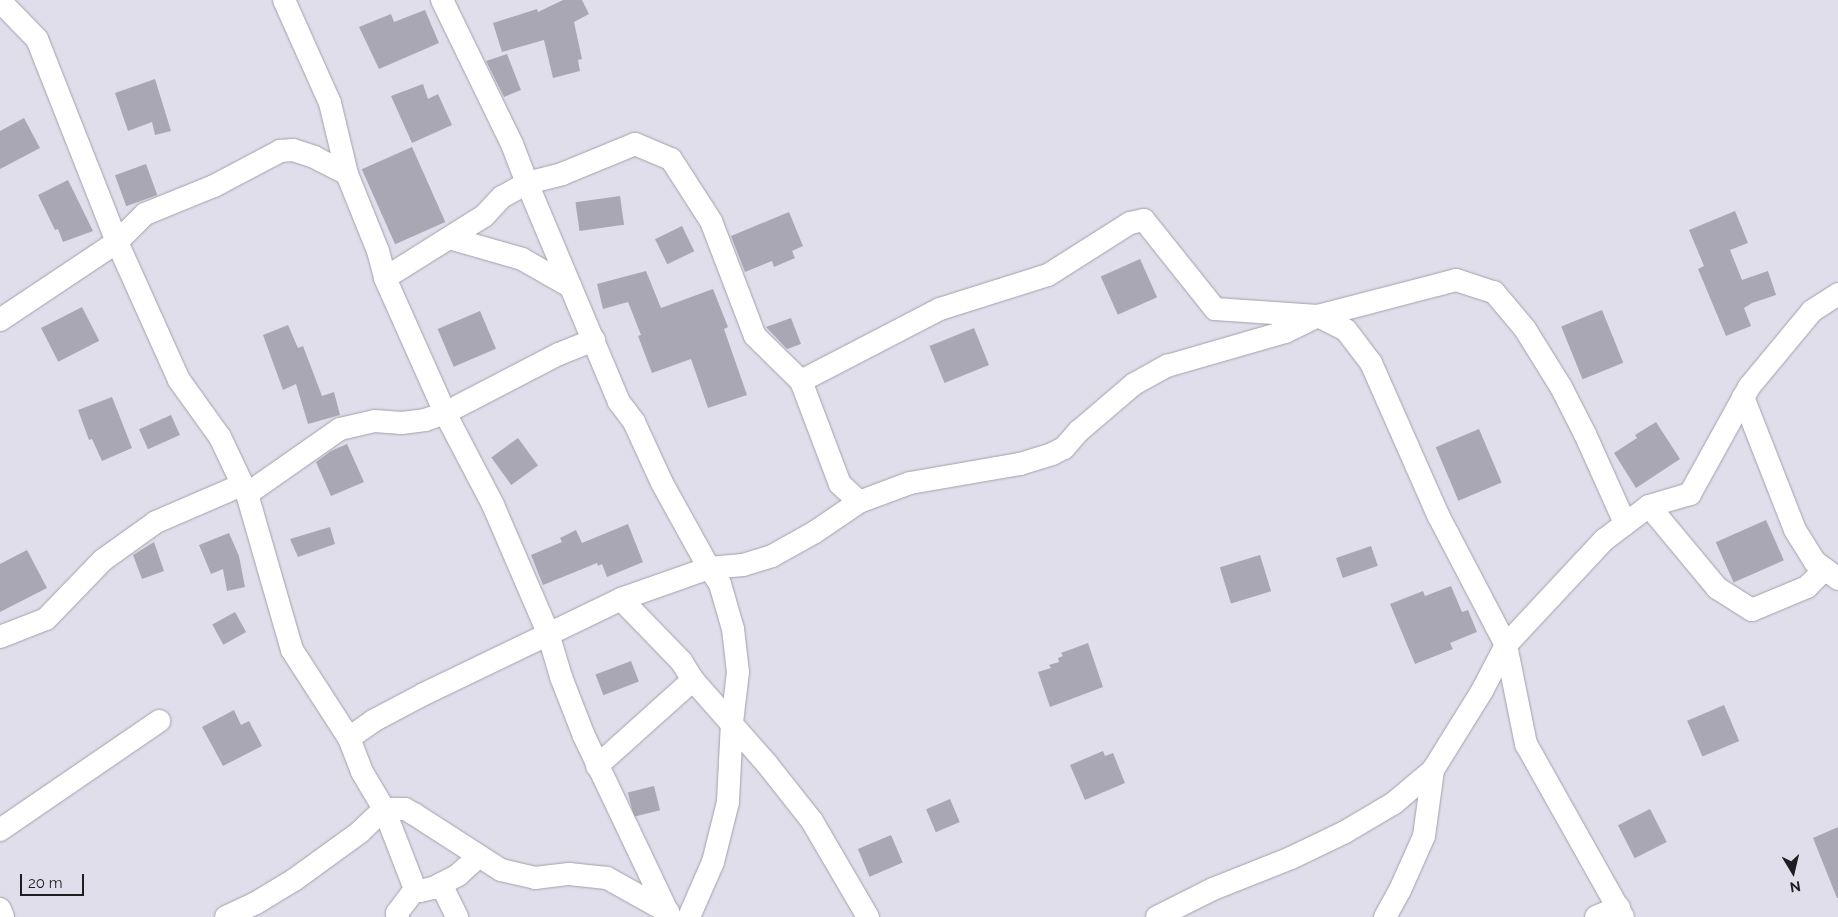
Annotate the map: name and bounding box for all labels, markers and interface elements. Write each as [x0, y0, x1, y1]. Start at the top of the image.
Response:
north arrow [1768, 847, 1818, 897]
scale bar [22, 864, 86, 896]
text: 20 m [28, 874, 63, 892]
text: N [1789, 878, 1802, 896]

